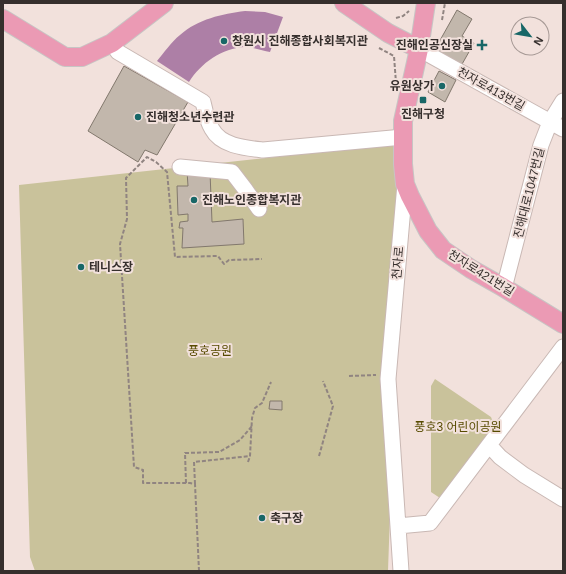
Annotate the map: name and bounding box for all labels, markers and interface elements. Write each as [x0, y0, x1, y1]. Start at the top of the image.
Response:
north arrow [510, 16, 550, 56]
place label: 창원시 진해종합사회복지관 [232, 34, 368, 48]
text: N [531, 35, 546, 48]
marker: 창원시 진해종합사회복지관 [219, 36, 229, 46]
place label: 진해인공신장실 [396, 38, 473, 52]
marker: 진해인공신장실 [476, 39, 488, 51]
street label: 천자로413번길 [455, 65, 527, 113]
place label: 유원상가 [390, 79, 434, 93]
marker: 유원상가 [437, 81, 447, 91]
marker: 진해구청 [418, 95, 428, 105]
place label: 진해구청 [401, 107, 445, 121]
place label: 진해청소년수련관 [146, 110, 234, 124]
marker: 진해청소년수련관 [133, 112, 143, 122]
street label: 진해대로1047번길 [511, 146, 547, 240]
place label: 진해노인종합복지관 [202, 193, 301, 207]
marker: 진해노인종합복지관 [189, 195, 199, 205]
street label: 천자로 [390, 246, 406, 280]
street label: 천자로421번길 [445, 247, 517, 299]
place label: 테니스장 [89, 260, 133, 274]
marker: 테니스장 [76, 262, 86, 272]
park label: 풍호공원 [188, 344, 232, 358]
park label: 풍호3 어린이공원 [414, 420, 502, 434]
place label: 축구장 [270, 511, 303, 525]
marker: 축구장 [257, 513, 267, 523]

